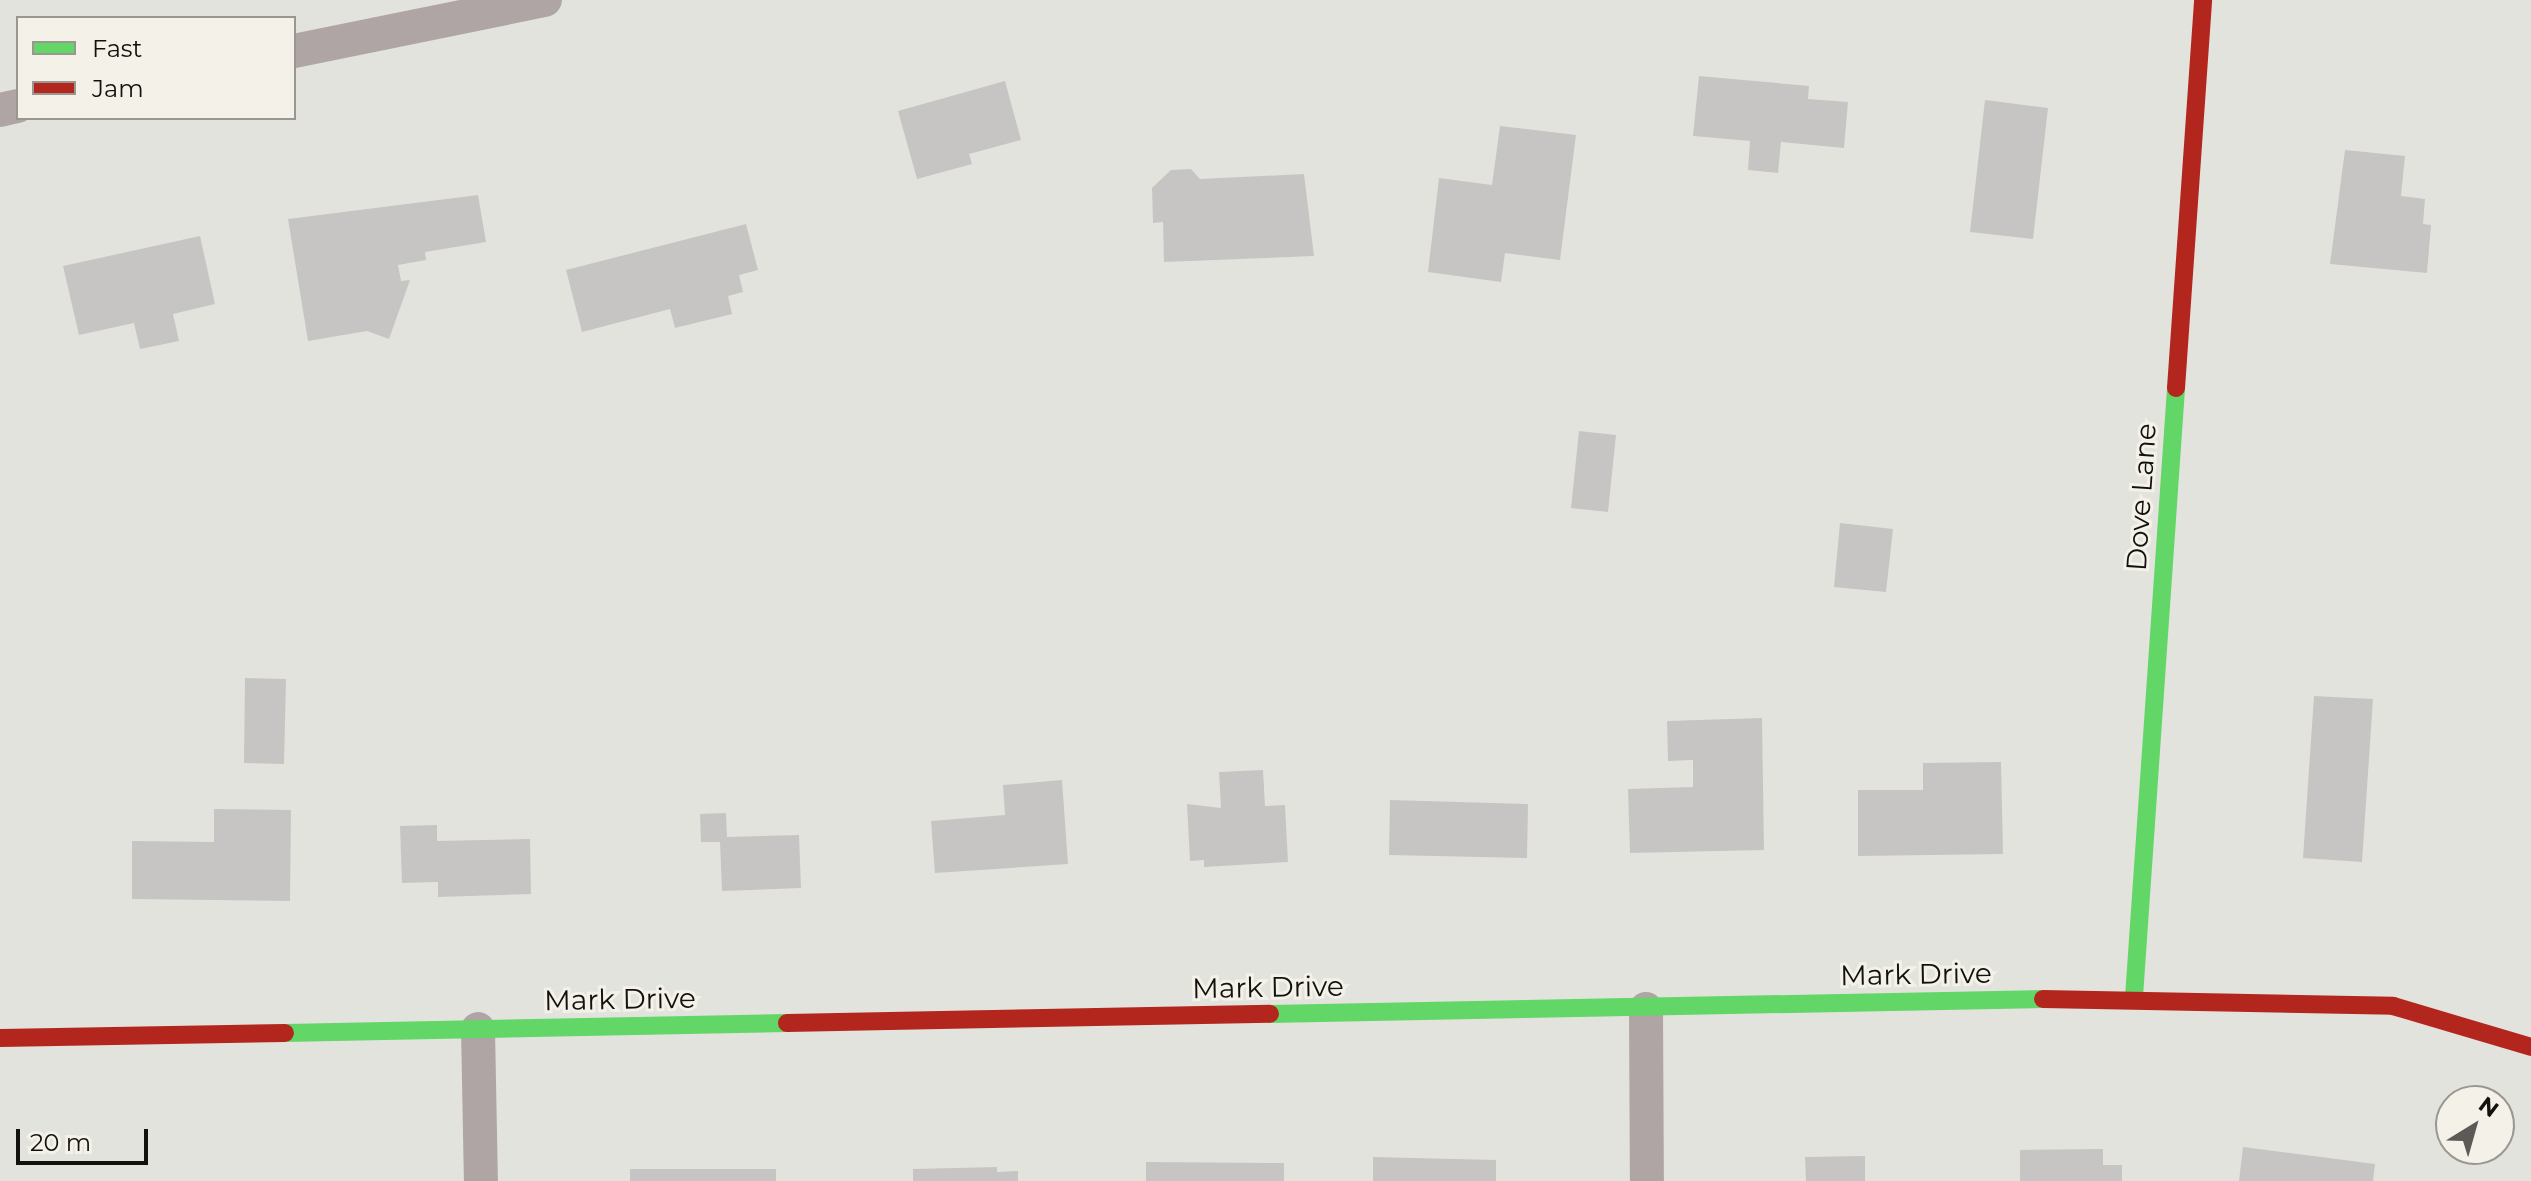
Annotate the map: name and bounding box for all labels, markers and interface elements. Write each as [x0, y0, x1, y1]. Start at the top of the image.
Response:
legend [16, 16, 296, 120]
text: Fast [92, 34, 142, 63]
text: Jam [92, 74, 144, 103]
street label: Dove Lane [2119, 422, 2163, 572]
street label: Mark Drive [1840, 956, 1992, 992]
street label: Mark Drive [1192, 969, 1344, 1005]
street label: Mark Drive [544, 981, 696, 1017]
north arrow [2435, 1085, 2515, 1165]
text: N [2473, 1091, 2504, 1123]
scale bar [20, 1113, 152, 1163]
text: 20 m [30, 1128, 91, 1157]

